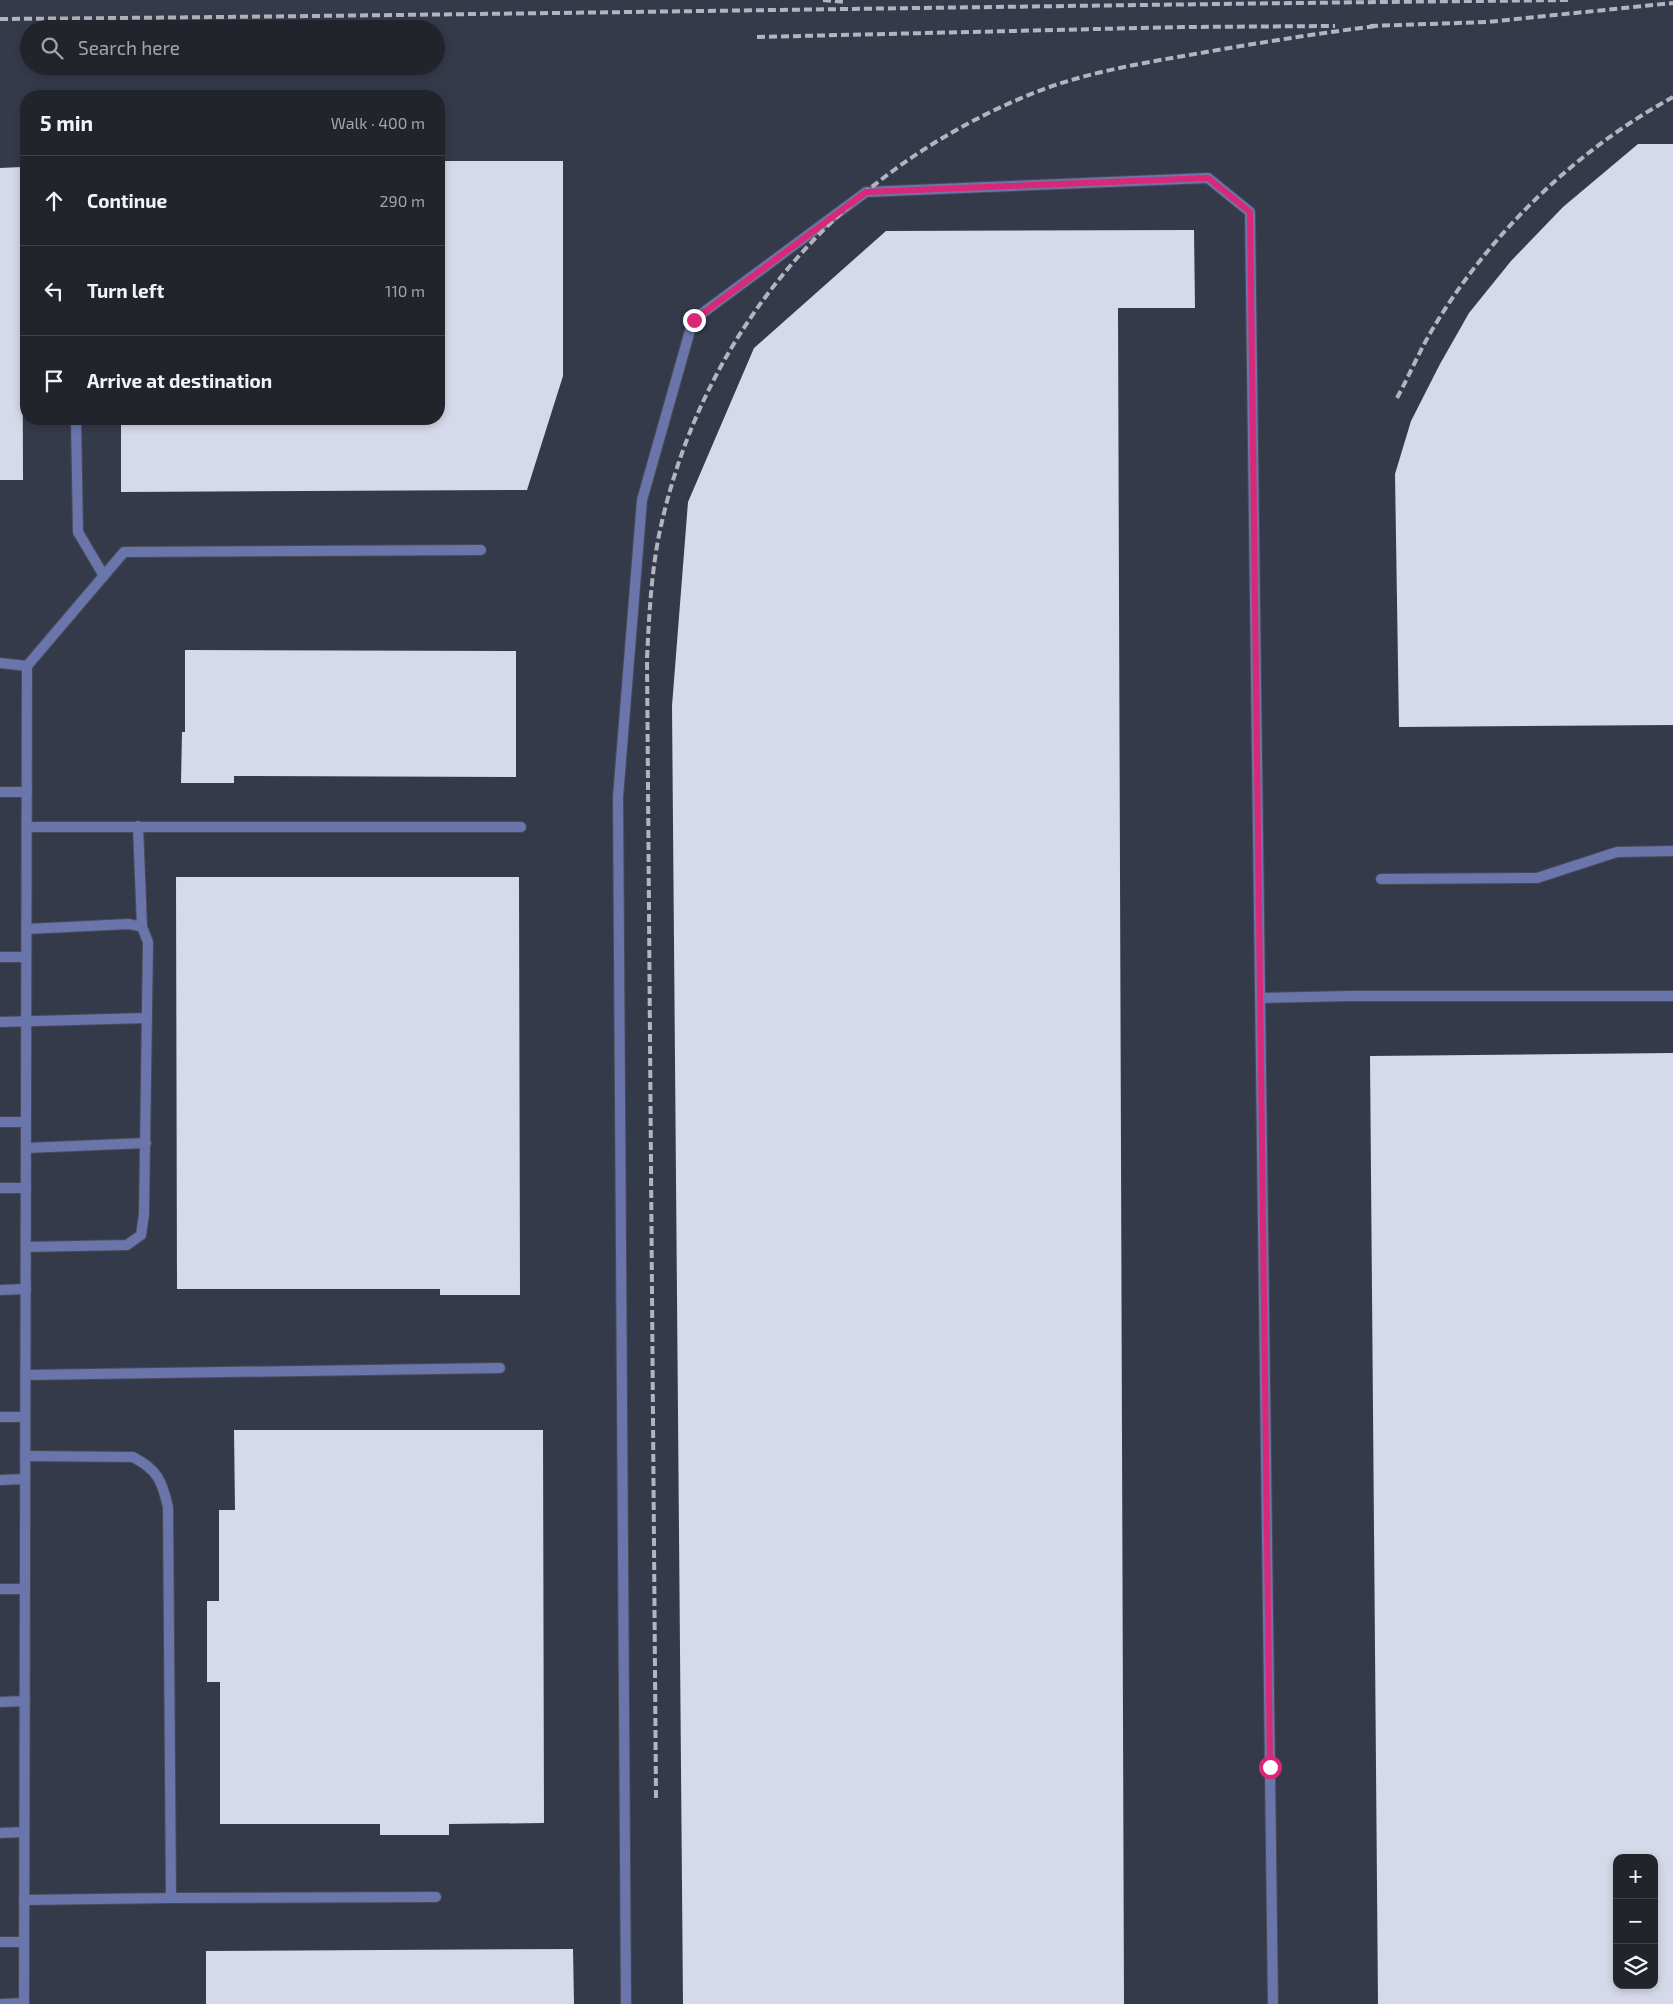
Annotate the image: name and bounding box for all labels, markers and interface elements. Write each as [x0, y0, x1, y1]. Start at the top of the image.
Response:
search box [20, 20, 445, 75]
icon: search [38, 34, 66, 62]
text: Search here [78, 36, 180, 59]
text: 5 min [40, 110, 93, 135]
text: Walk · 400 m [331, 113, 425, 132]
icon: ahead [40, 187, 68, 215]
text: Continue [87, 189, 167, 212]
text: 290 m [380, 191, 425, 210]
icon: left [40, 277, 68, 305]
text: Turn left [87, 279, 164, 302]
text: 110 m [385, 281, 425, 300]
route end [683, 309, 706, 332]
icon: arrive [40, 367, 68, 395]
text: Arrive at destination [87, 369, 272, 392]
route start [1259, 1756, 1282, 1779]
map controls [1613, 1854, 1658, 1989]
button: + [1613, 1854, 1658, 1899]
button: − [1613, 1899, 1658, 1944]
button: layers [1613, 1944, 1658, 1989]

